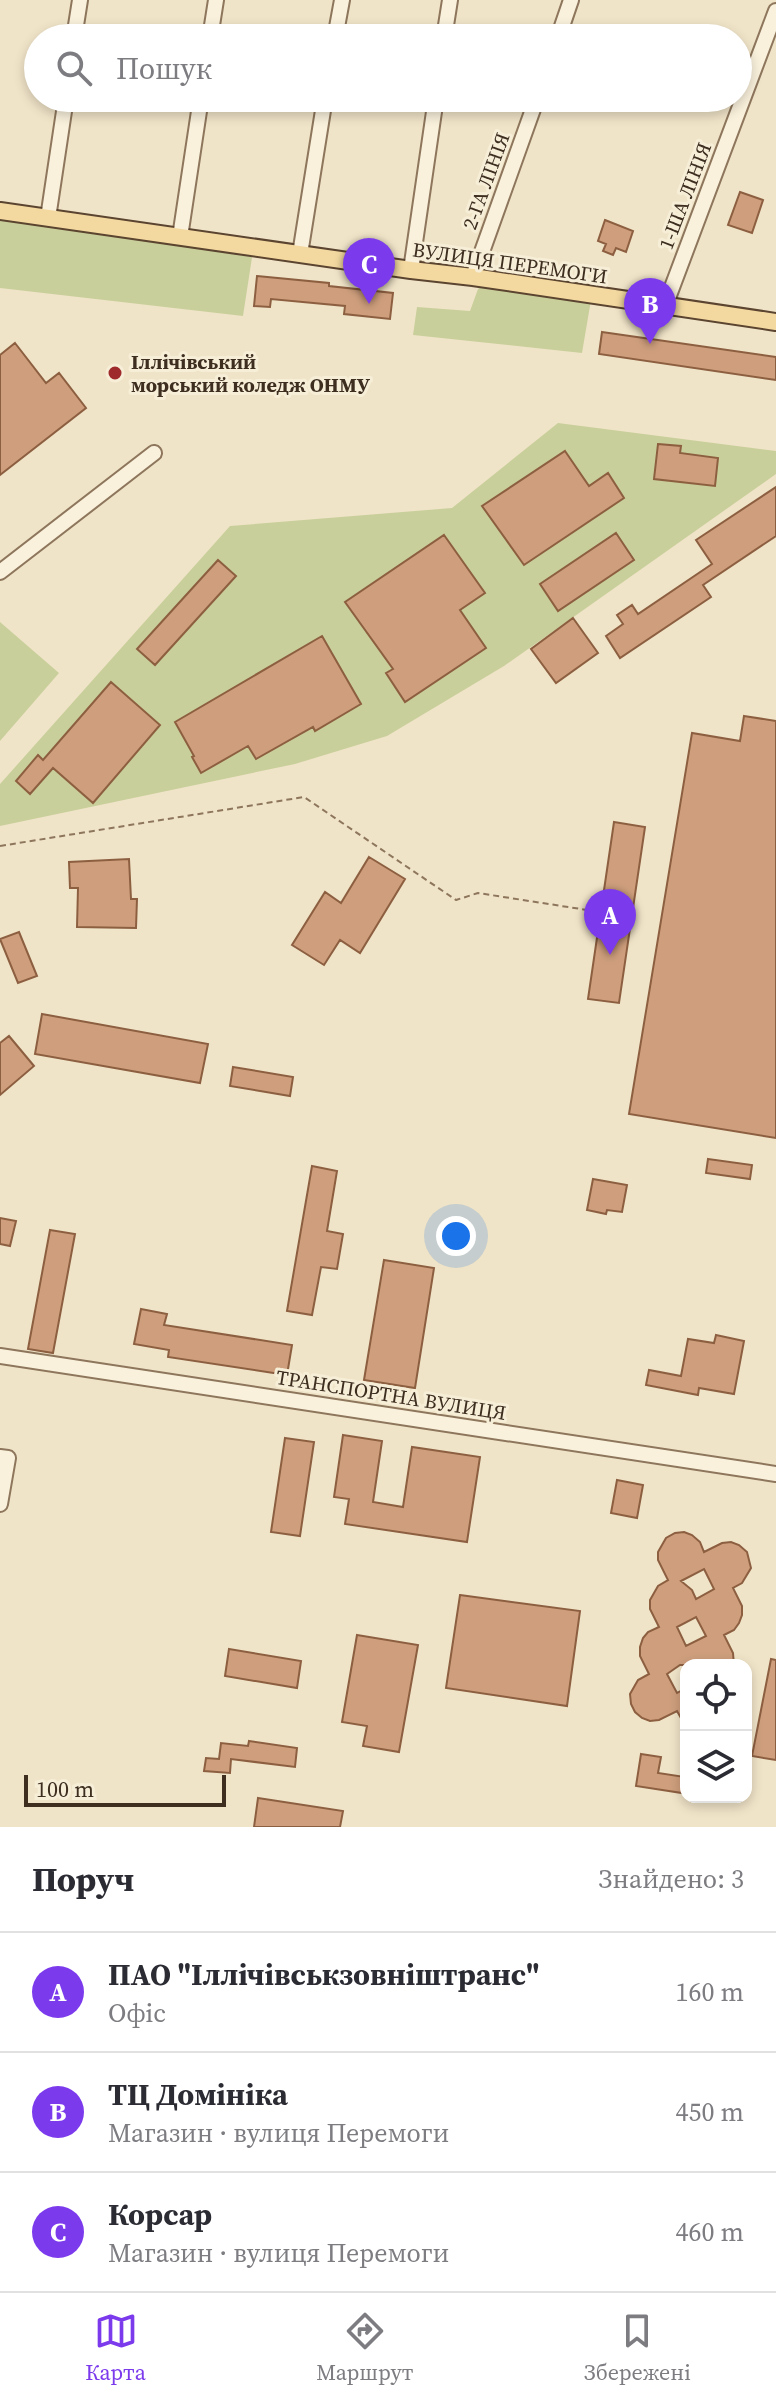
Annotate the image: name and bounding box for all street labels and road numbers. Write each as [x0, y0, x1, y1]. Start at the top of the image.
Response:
street label: 2-ГА ЛІНІЯ [456, 129, 516, 233]
street label: 1-ША ЛІНІЯ [652, 138, 718, 253]
street label: ВУЛИЦЯ ПЕРЕМОГИ [411, 235, 609, 291]
street label: ТРАНСПОРТНА ВУЛИЦЯ [274, 1363, 508, 1427]

